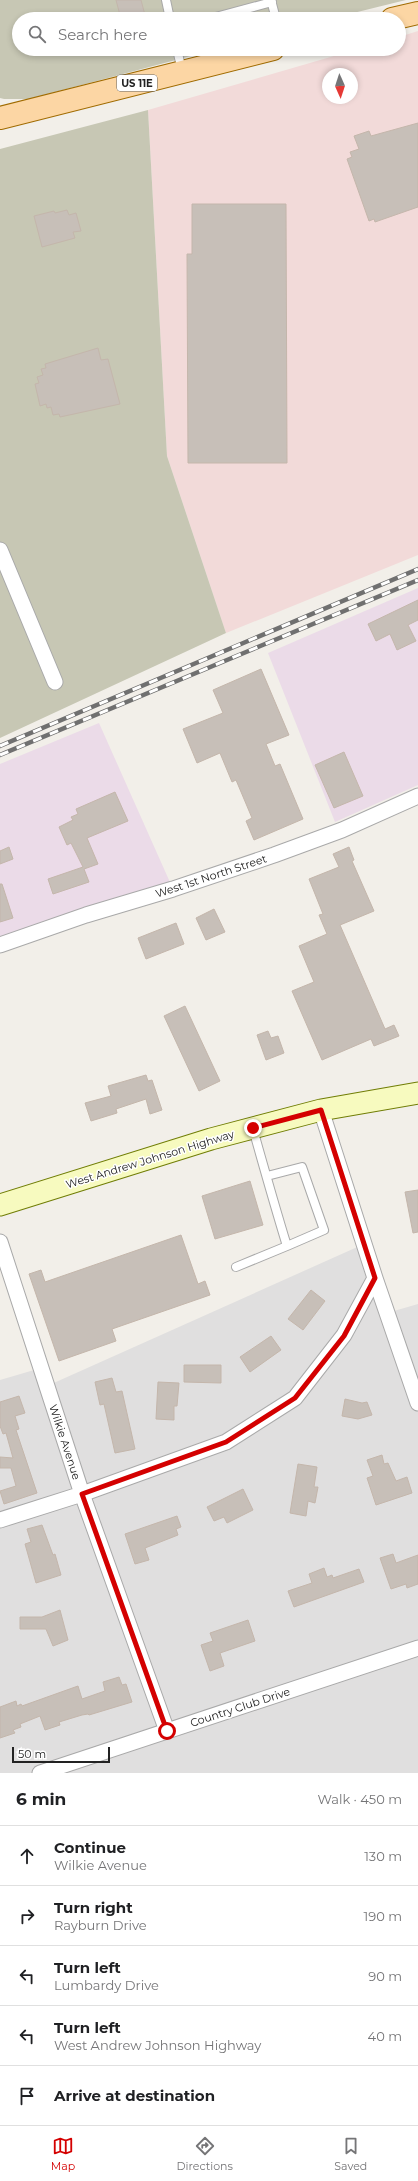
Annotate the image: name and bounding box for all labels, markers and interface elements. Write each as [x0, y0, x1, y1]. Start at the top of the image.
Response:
search box [12, 12, 406, 56]
icon: search [26, 23, 48, 45]
text: Search here [58, 25, 147, 44]
north arrow [322, 68, 358, 104]
road number: US 11E [117, 75, 157, 91]
street label: West 1st North Street [154, 851, 269, 901]
route end [244, 1119, 262, 1137]
street label: West Andrew Johnson Highway [64, 1127, 236, 1191]
street label: Wilkie Avenue [46, 1402, 84, 1482]
street label: Country Club Drive [188, 1684, 292, 1730]
route start [158, 1722, 176, 1740]
scale bar [12, 1745, 110, 1764]
text: 50 m [18, 1747, 46, 1761]
text: 6 min [16, 1789, 66, 1809]
text: Walk · 450 m [318, 1791, 402, 1807]
text: Continue [54, 1838, 126, 1857]
icon: ahead [16, 1845, 38, 1867]
text: 130 m [364, 1848, 402, 1864]
text: Wilkie Avenue [54, 1857, 147, 1873]
text: Turn right [54, 1898, 133, 1917]
icon: right [16, 1905, 38, 1927]
text: 190 m [364, 1908, 402, 1924]
text: Rayburn Drive [54, 1917, 147, 1933]
text: Turn left [54, 1958, 121, 1977]
icon: left [16, 1965, 38, 1987]
text: 90 m [368, 1968, 402, 1984]
text: Lumbardy Drive [54, 1977, 159, 1993]
text: Turn left [54, 2018, 121, 2037]
icon: left [16, 2025, 38, 2047]
text: 40 m [368, 2028, 402, 2044]
text: West Andrew Johnson Highway [54, 2037, 261, 2053]
icon: arrive [16, 2085, 38, 2107]
text: Arrive at destination [54, 2086, 215, 2105]
tab: Map [51, 2135, 75, 2173]
tab: Directions [177, 2135, 233, 2173]
tab: Saved [334, 2135, 367, 2173]

